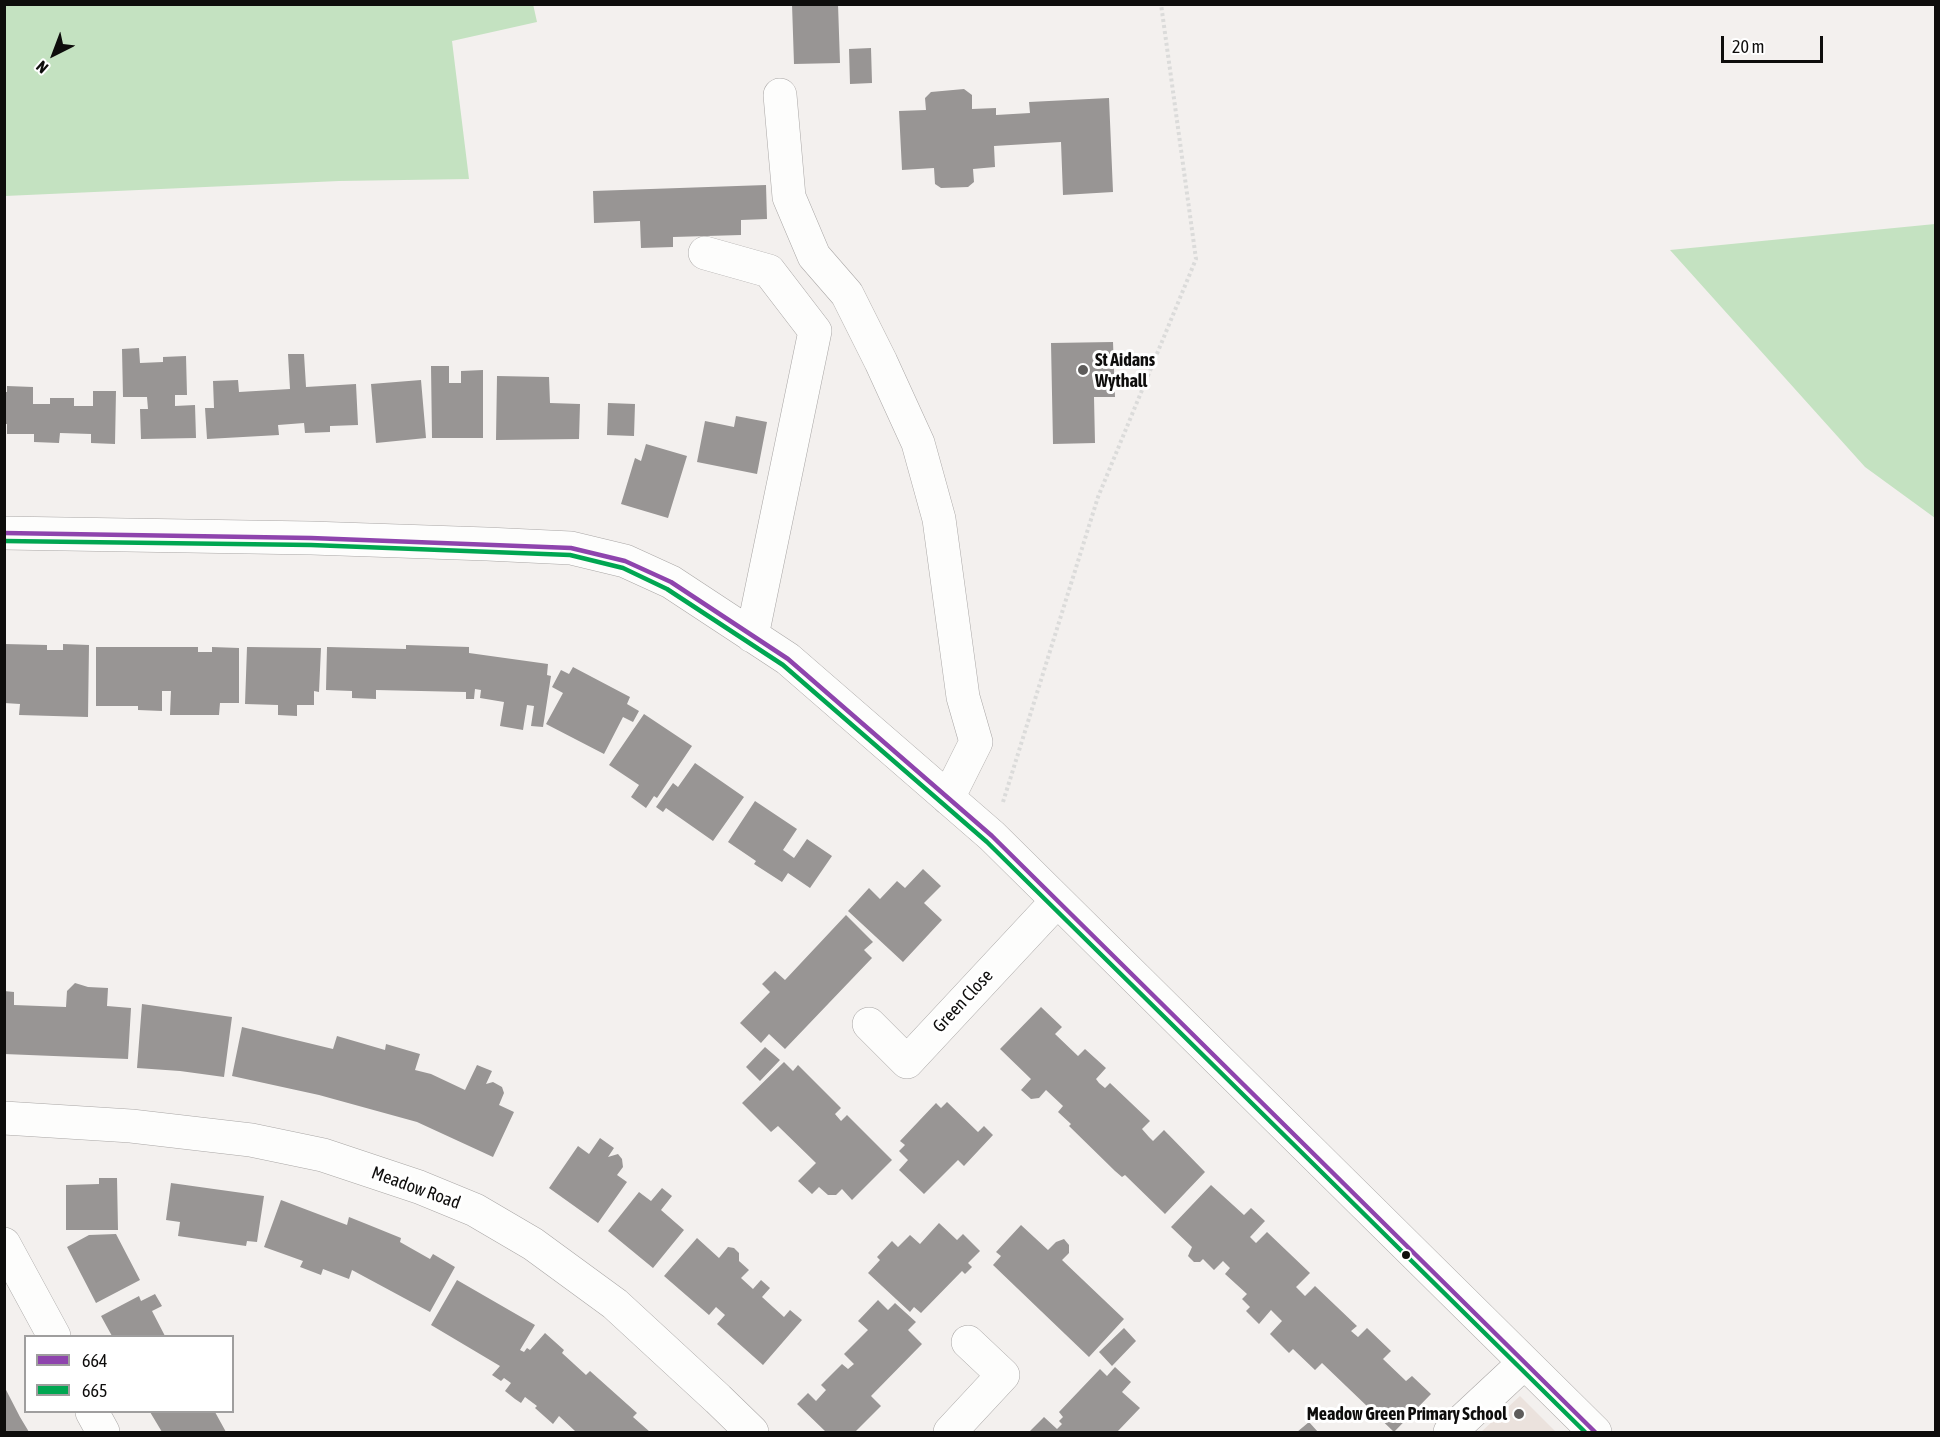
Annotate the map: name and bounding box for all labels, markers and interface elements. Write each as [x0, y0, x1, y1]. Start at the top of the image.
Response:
north arrow [24, 24, 84, 84]
scale bar [1724, 24, 1826, 62]
text: 20 m [1732, 36, 1764, 57]
text: N [32, 58, 51, 77]
place label: St Aidans Wythall [1095, 349, 1155, 392]
marker: St Aidans Wythall [1076, 363, 1090, 377]
street label: Green Close [929, 965, 997, 1037]
street label: Meadow Road [369, 1162, 463, 1214]
unlabelled marker [1400, 1249, 1412, 1261]
legend [24, 1335, 234, 1413]
text: 664 [82, 1350, 107, 1371]
text: 665 [82, 1380, 107, 1401]
place label: Meadow Green Primary School [1307, 1403, 1507, 1425]
marker: Meadow Green Primary School [1512, 1407, 1526, 1421]

